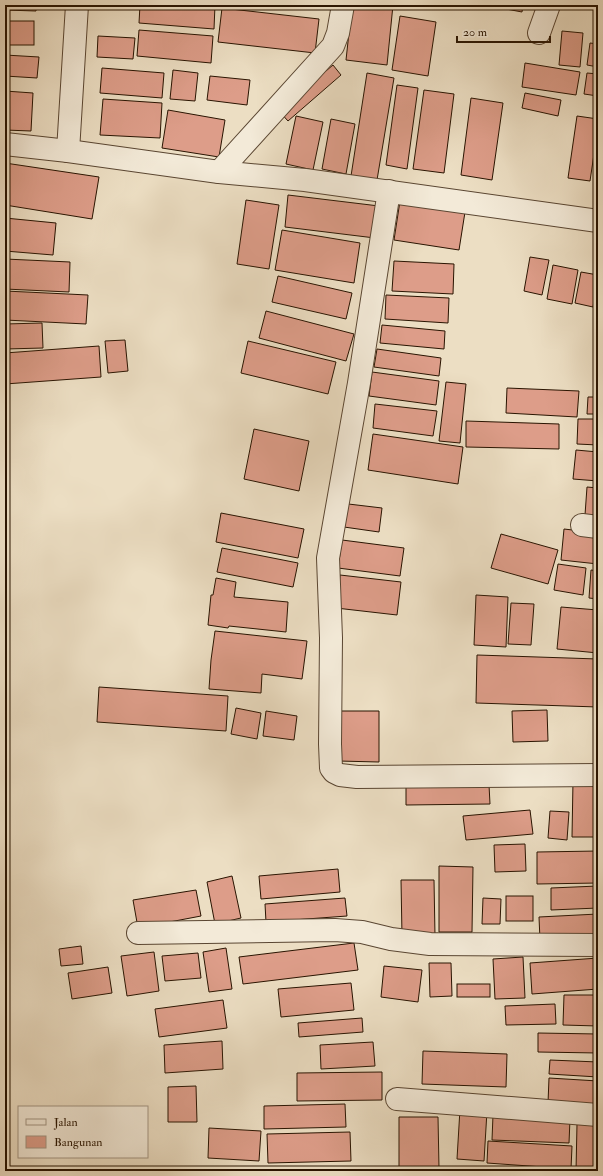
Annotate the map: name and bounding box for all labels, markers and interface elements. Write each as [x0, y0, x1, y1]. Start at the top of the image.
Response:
scale bar [457, 18, 550, 44]
text: 20 m [463, 25, 488, 40]
legend [18, 1106, 148, 1158]
text: Jalan [53, 1115, 78, 1130]
text: Bangunan [54, 1135, 103, 1150]

